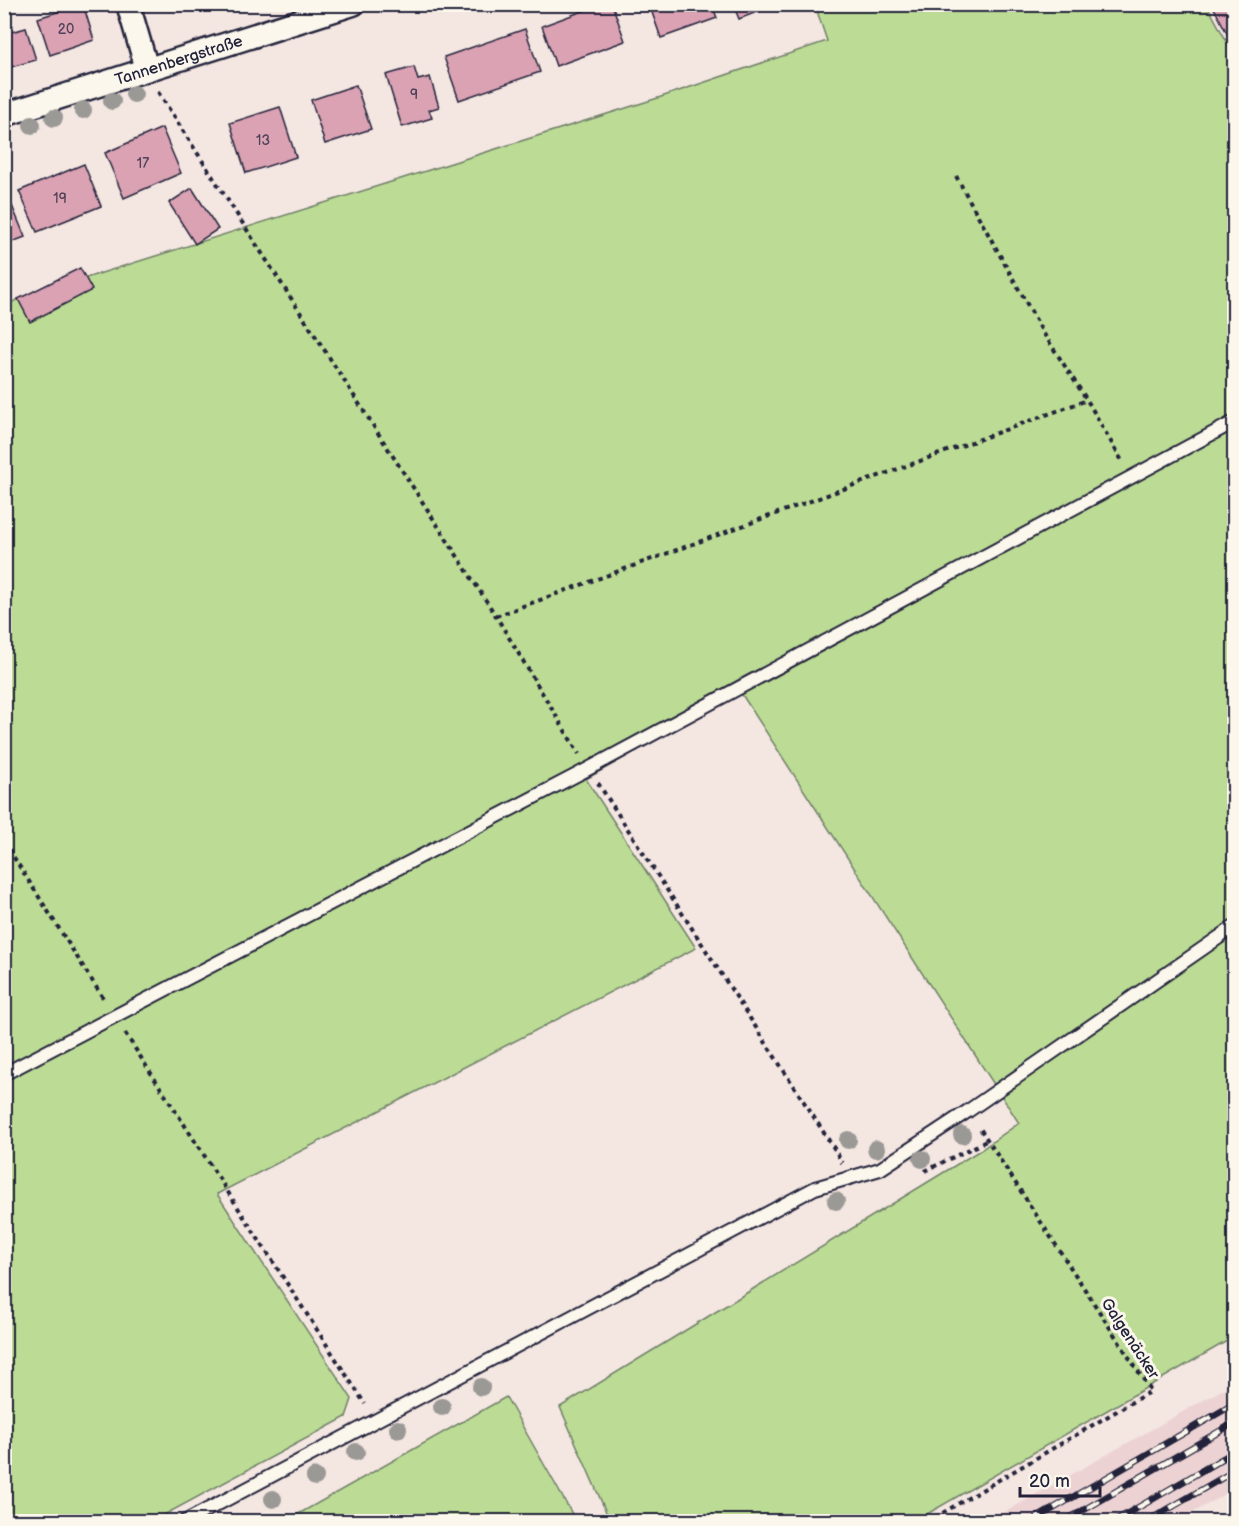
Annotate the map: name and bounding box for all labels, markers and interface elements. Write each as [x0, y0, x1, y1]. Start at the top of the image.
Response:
house number: 20 [58, 21, 74, 38]
street label: Tannenbergstraße [113, 32, 245, 90]
house number: 9 [410, 86, 418, 103]
house number: 13 [256, 132, 270, 149]
house number: 17 [137, 155, 149, 172]
house number: 19 [53, 190, 67, 207]
street label: Galgenäcker [1097, 1295, 1163, 1383]
scale bar [1020, 1460, 1100, 1498]
text: 20 m [1029, 1471, 1070, 1492]

